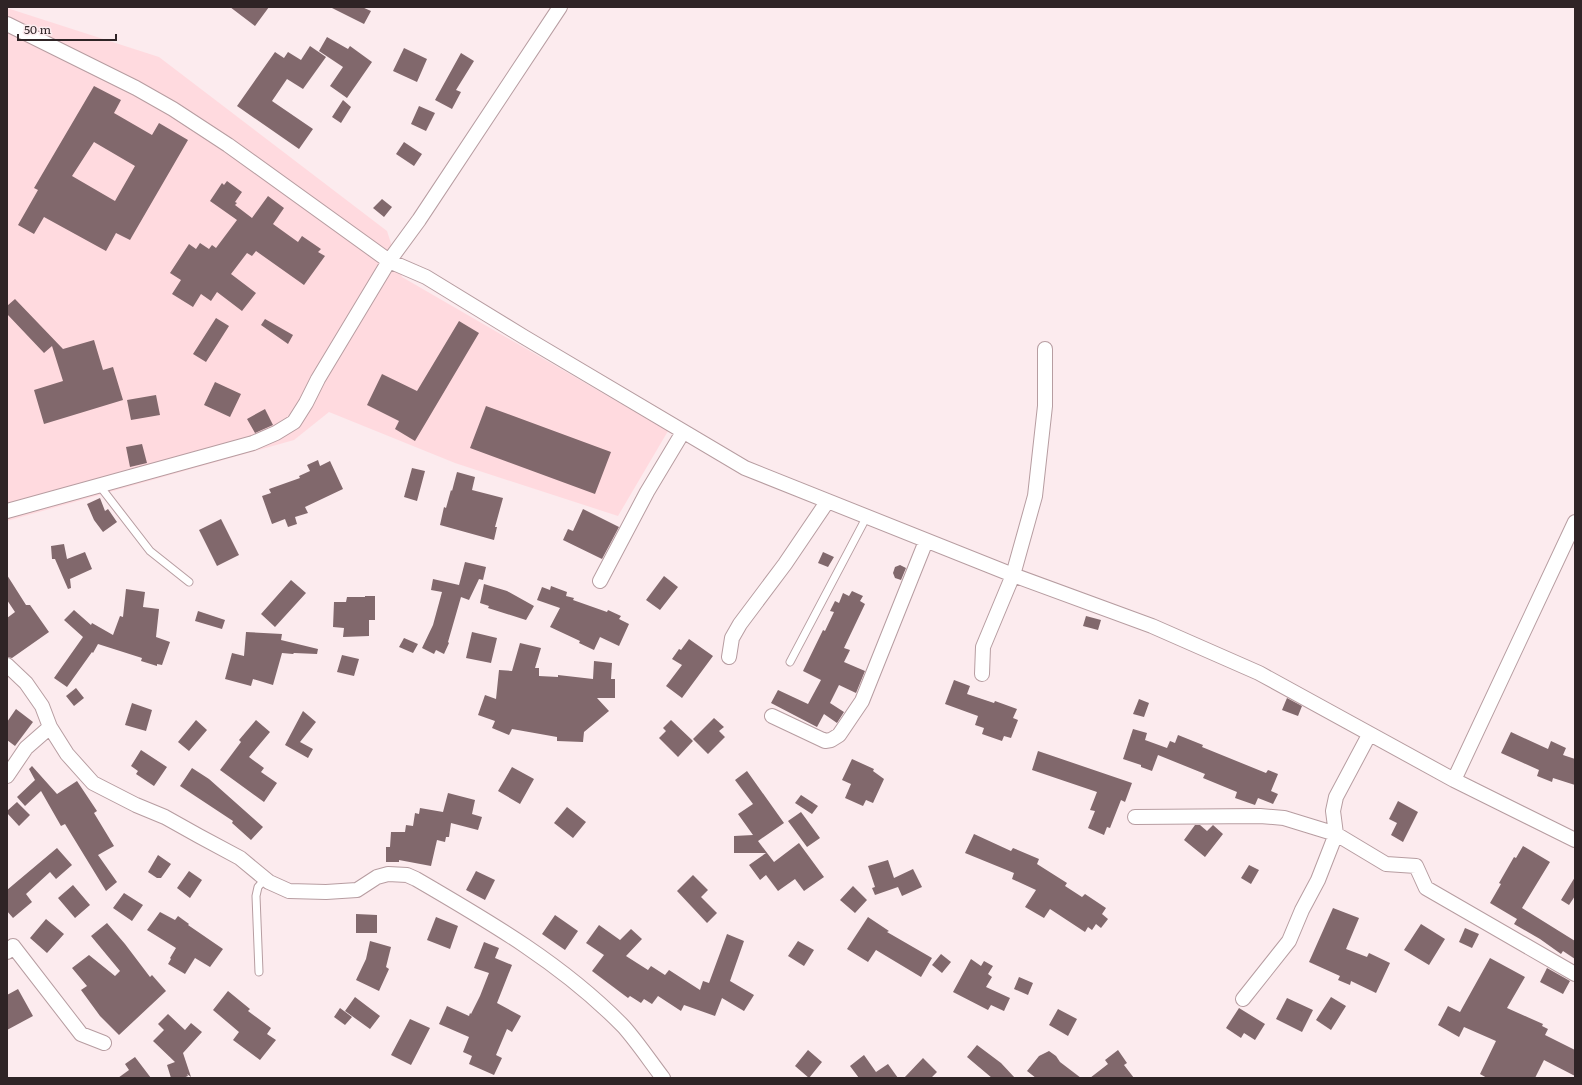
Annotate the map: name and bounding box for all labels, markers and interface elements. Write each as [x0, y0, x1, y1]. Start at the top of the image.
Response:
scale bar [18, 16, 116, 42]
text: 50 m [24, 20, 51, 38]

